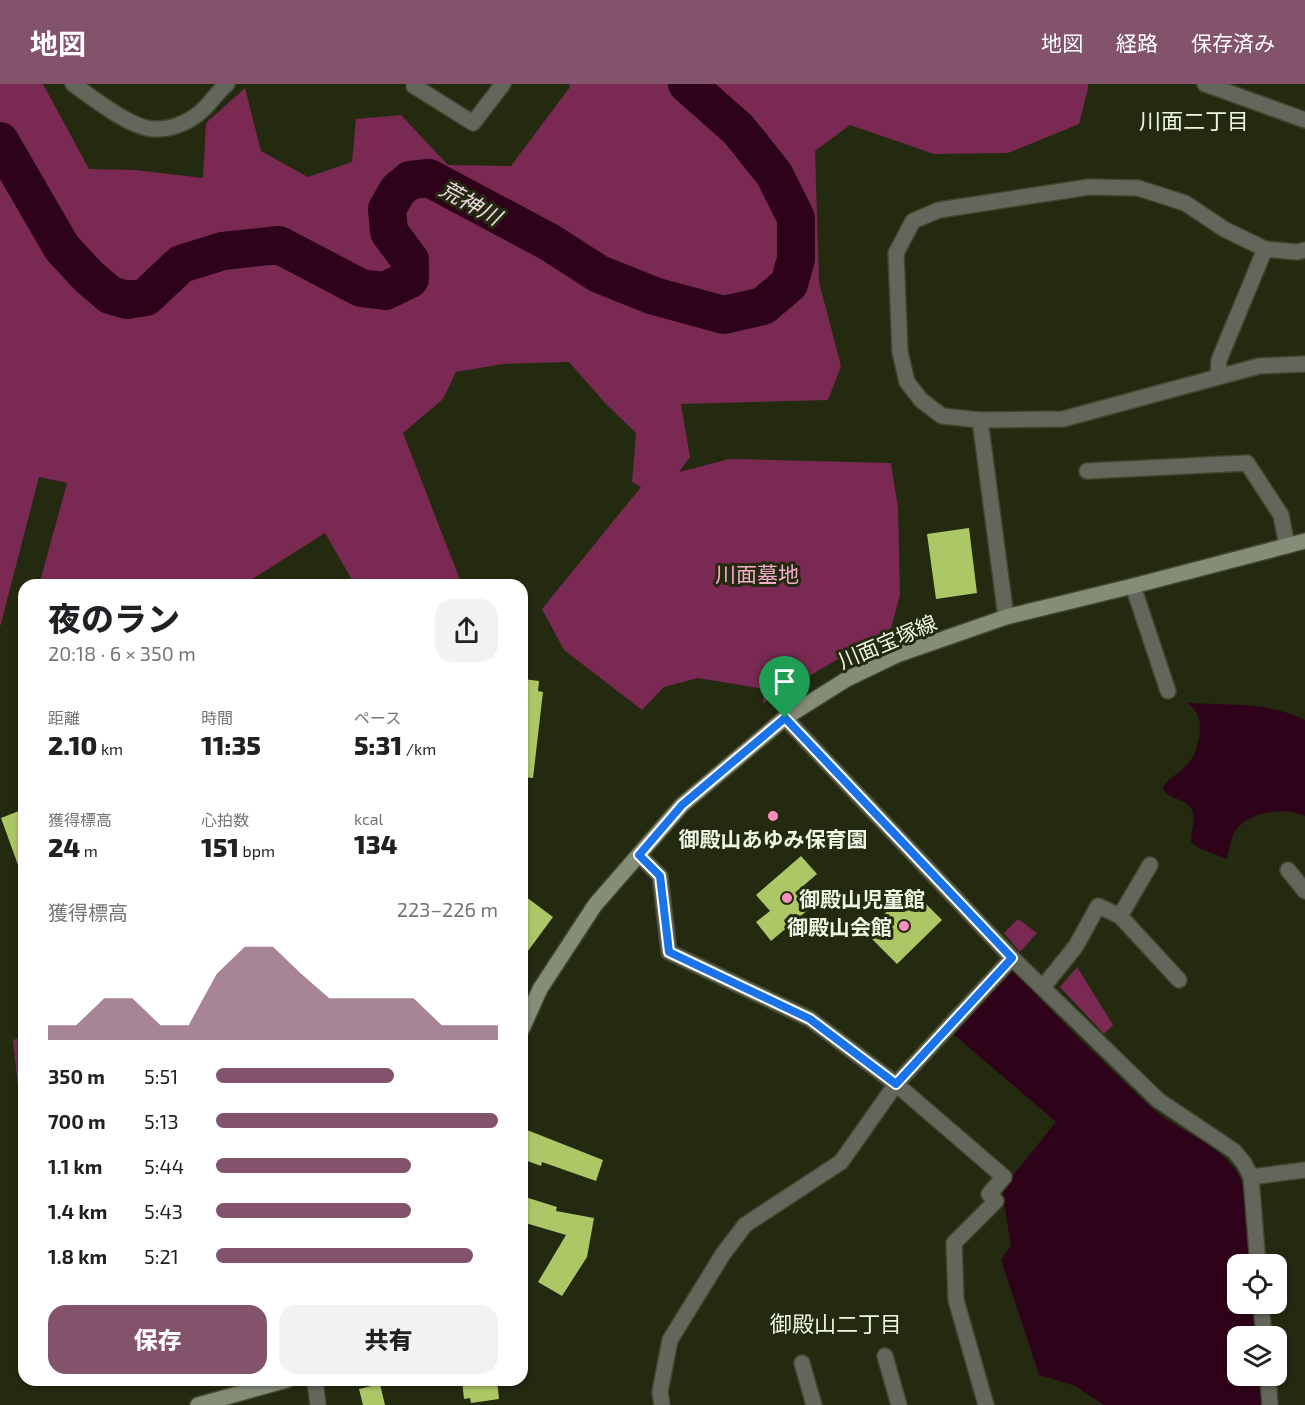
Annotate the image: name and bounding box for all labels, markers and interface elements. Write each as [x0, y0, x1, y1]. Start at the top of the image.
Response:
text: 地図 [30, 26, 86, 60]
text: 地図 [1041, 30, 1083, 55]
text: 経路 [1116, 30, 1158, 55]
text: 保存済み [1191, 30, 1275, 55]
district label: 川面二丁目 [1139, 107, 1249, 133]
water label: 荒神川 [436, 175, 508, 230]
park label: 川面墓地 [715, 561, 799, 586]
text: 夜のラン [48, 598, 180, 638]
button: share [435, 599, 498, 662]
street label: 川面宝塚線 [834, 609, 940, 673]
text: 20:18 · 6 × 350 m [48, 641, 196, 665]
pin [759, 656, 810, 718]
icon: arrive [768, 665, 801, 698]
text: 距離 [48, 708, 80, 727]
text: 時間 [201, 708, 233, 727]
text: ペース [354, 708, 401, 727]
text: 2.10 [48, 729, 97, 760]
text: 11:35 [201, 729, 261, 760]
text: 5:31 [354, 729, 402, 760]
text: km [97, 739, 123, 758]
text: /km [402, 739, 436, 758]
text: kcal [354, 809, 383, 828]
marker: 御殿山あゆみ保育園 [766, 809, 780, 823]
text: 獲得標高 [48, 810, 112, 829]
text: 心拍数 [201, 810, 249, 829]
place label: 御殿山あゆみ保育園 [679, 826, 868, 851]
text: 134 [354, 828, 398, 859]
text: 24 [48, 831, 80, 862]
text: 151 [201, 831, 239, 862]
text: m [80, 841, 98, 860]
text: bpm [239, 841, 275, 860]
place label: 御殿山児童館 [799, 886, 925, 911]
marker: 御殿山児童館 [780, 891, 794, 905]
text: 223–226 m [397, 897, 498, 921]
text: 獲得標高 [48, 900, 128, 924]
place label: 御殿山会館 [787, 914, 892, 939]
marker: 御殿山会館 [897, 919, 911, 933]
text: 350 m [48, 1064, 105, 1088]
text: 5:51 [144, 1064, 178, 1088]
text: 700 m [48, 1109, 106, 1133]
text: 5:13 [144, 1109, 179, 1133]
text: 1.1 km [48, 1154, 102, 1178]
text: 5:44 [144, 1154, 184, 1178]
text: 1.4 km [48, 1199, 107, 1223]
text: 5:43 [144, 1199, 183, 1223]
text: 1.8 km [48, 1244, 107, 1268]
text: 5:21 [144, 1244, 179, 1268]
map controls [1227, 1254, 1287, 1386]
button: locate [1227, 1254, 1287, 1314]
button: 保存 [48, 1305, 267, 1374]
button: 共有 [279, 1305, 498, 1374]
district label: 御殿山二丁目 [770, 1310, 902, 1336]
button: layers [1227, 1326, 1287, 1386]

